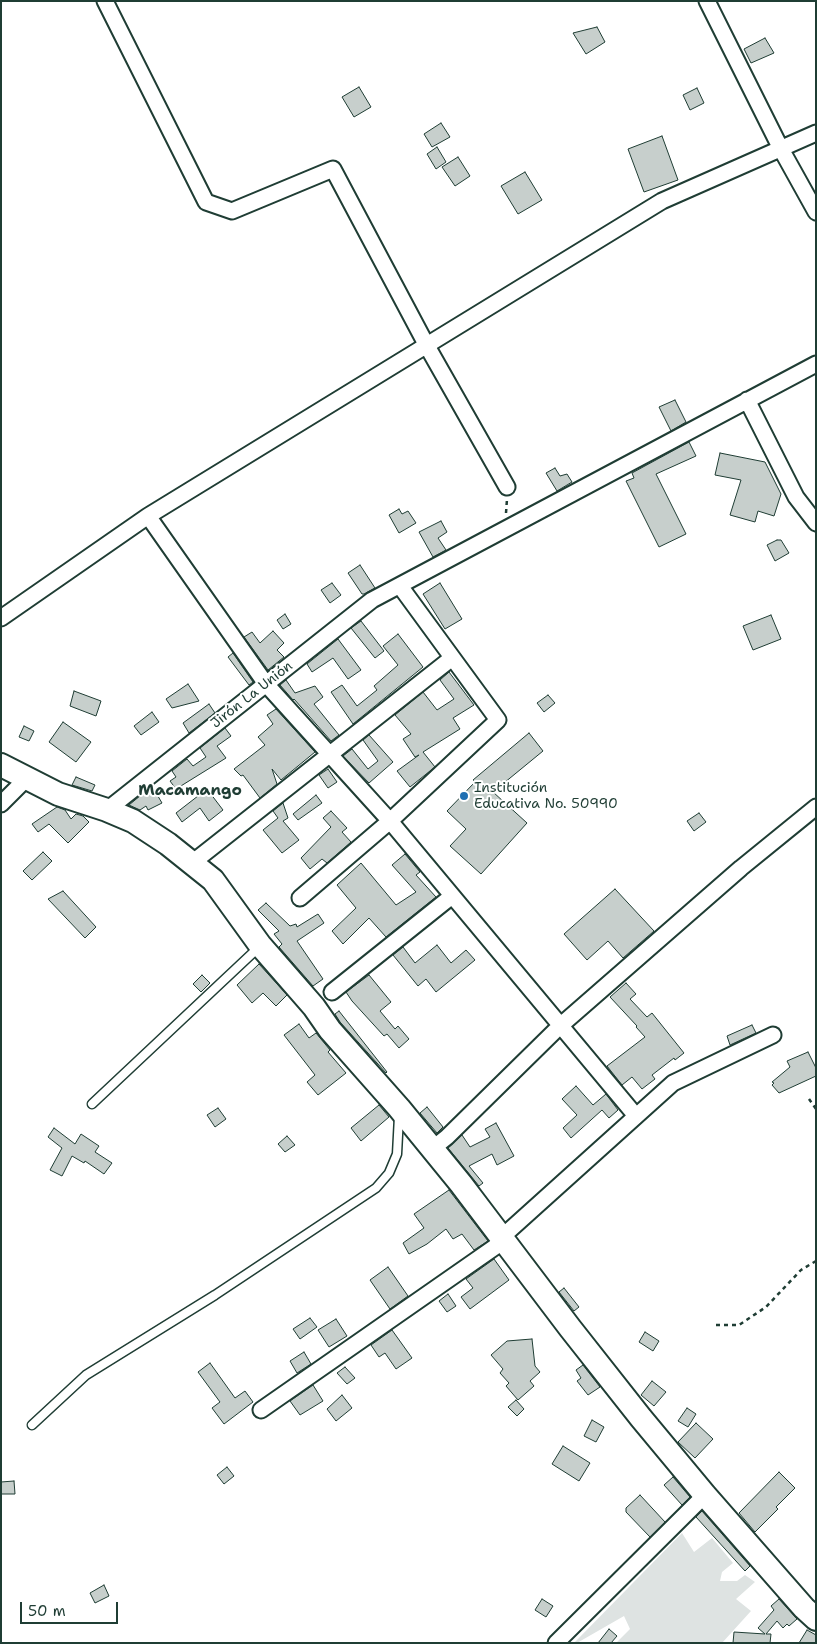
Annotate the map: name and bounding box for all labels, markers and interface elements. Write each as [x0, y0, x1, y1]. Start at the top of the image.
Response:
street label: Jirón La Unión [208, 658, 296, 732]
place label: Institución Educativa No. 50990 [474, 780, 618, 812]
district label: Macamango [138, 781, 242, 801]
marker: Institución Educativa No. 50990 [458, 790, 470, 802]
scale bar [22, 1592, 120, 1624]
text: 50 m [28, 1601, 66, 1621]

